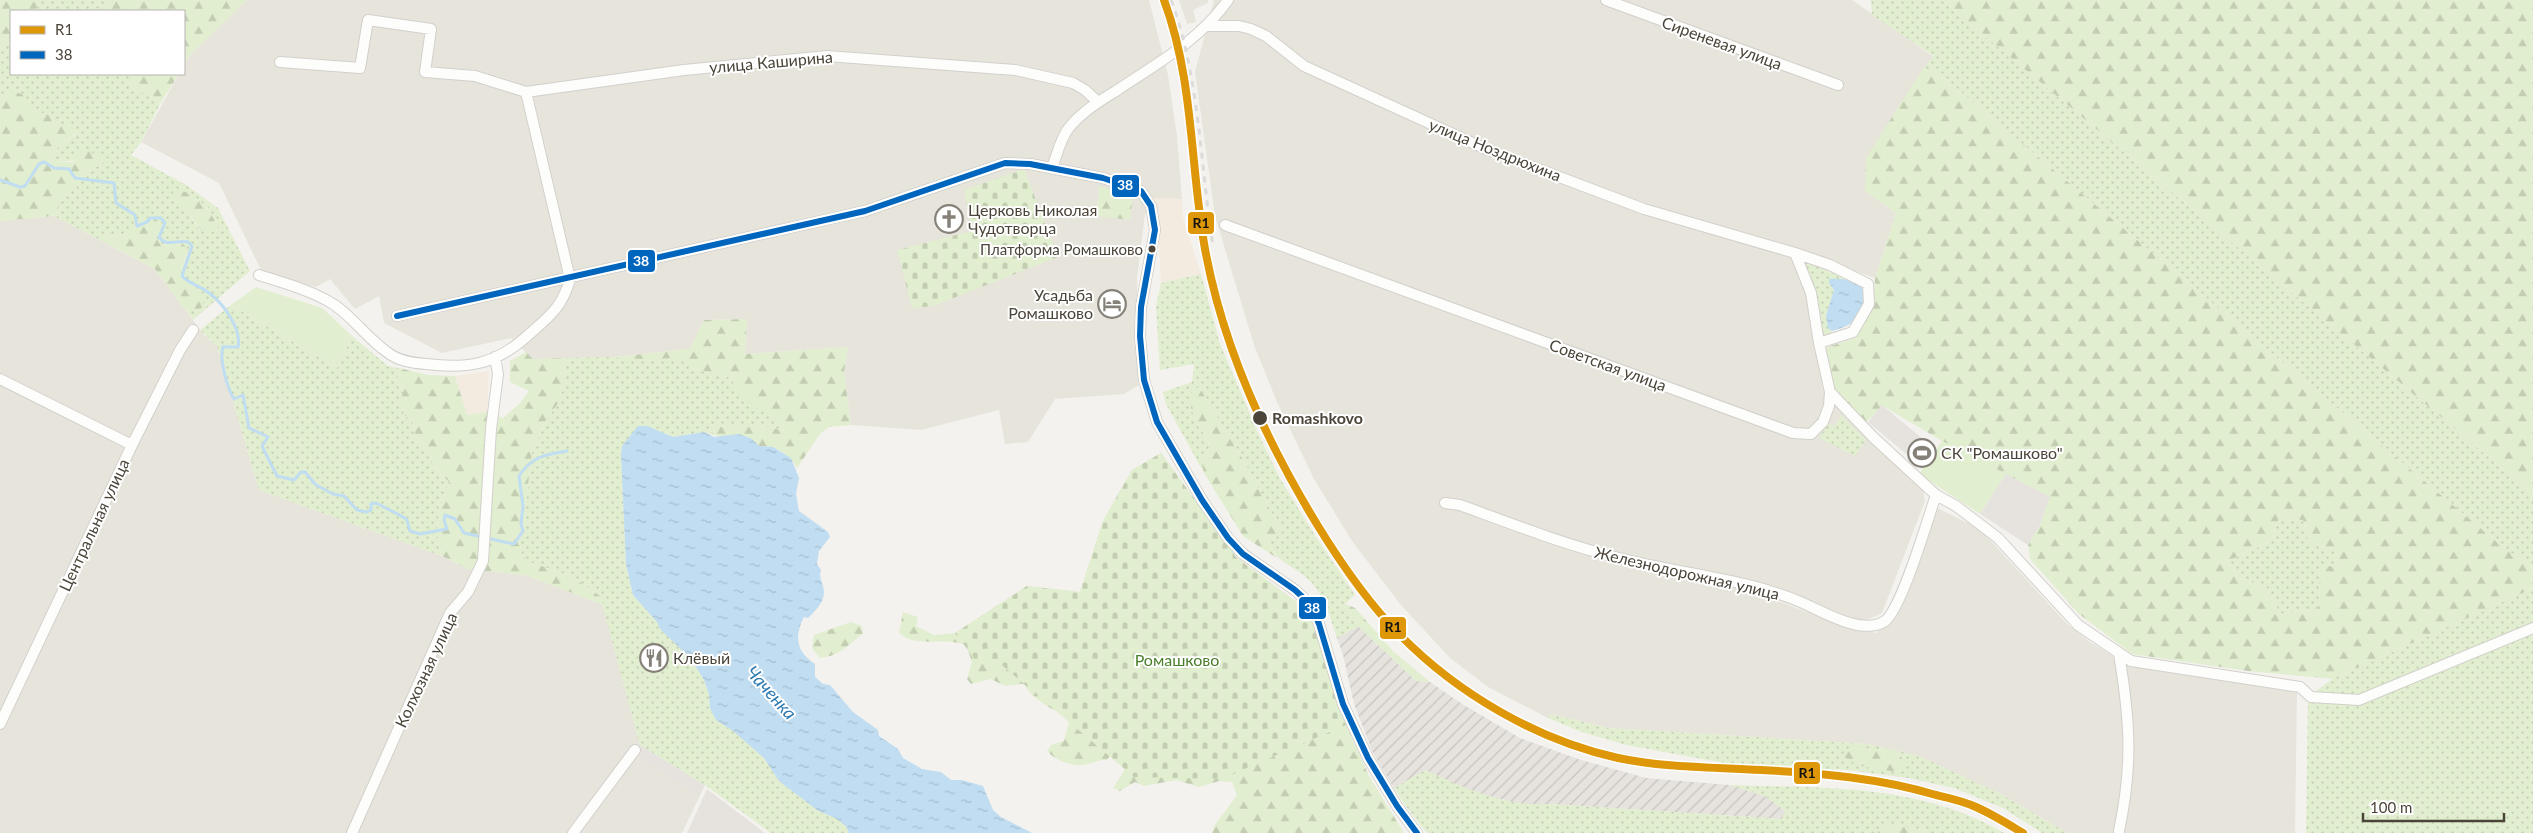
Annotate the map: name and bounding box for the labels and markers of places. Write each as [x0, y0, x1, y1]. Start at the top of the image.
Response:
place label: Церковь Николая Чудотворца [968, 200, 1097, 237]
church icon: Церковь Николая Чудотворца [934, 204, 964, 234]
place label: Платформа Ромашково [980, 240, 1143, 258]
marker: Платформа Ромашково [1147, 244, 1157, 254]
place label: Усадьба Ромашково [1008, 285, 1093, 322]
hotel icon: Усадьба Ромашково [1097, 289, 1127, 319]
place label: Romashkovo [1272, 408, 1363, 427]
marker: Romashkovo [1251, 409, 1269, 427]
sports icon: СК "Ромашково" [1907, 438, 1937, 468]
place label: СК "Ромашково" [1941, 443, 2063, 462]
restaurant icon: Клёвый [639, 643, 669, 673]
place label: Клёвый [673, 648, 730, 667]

